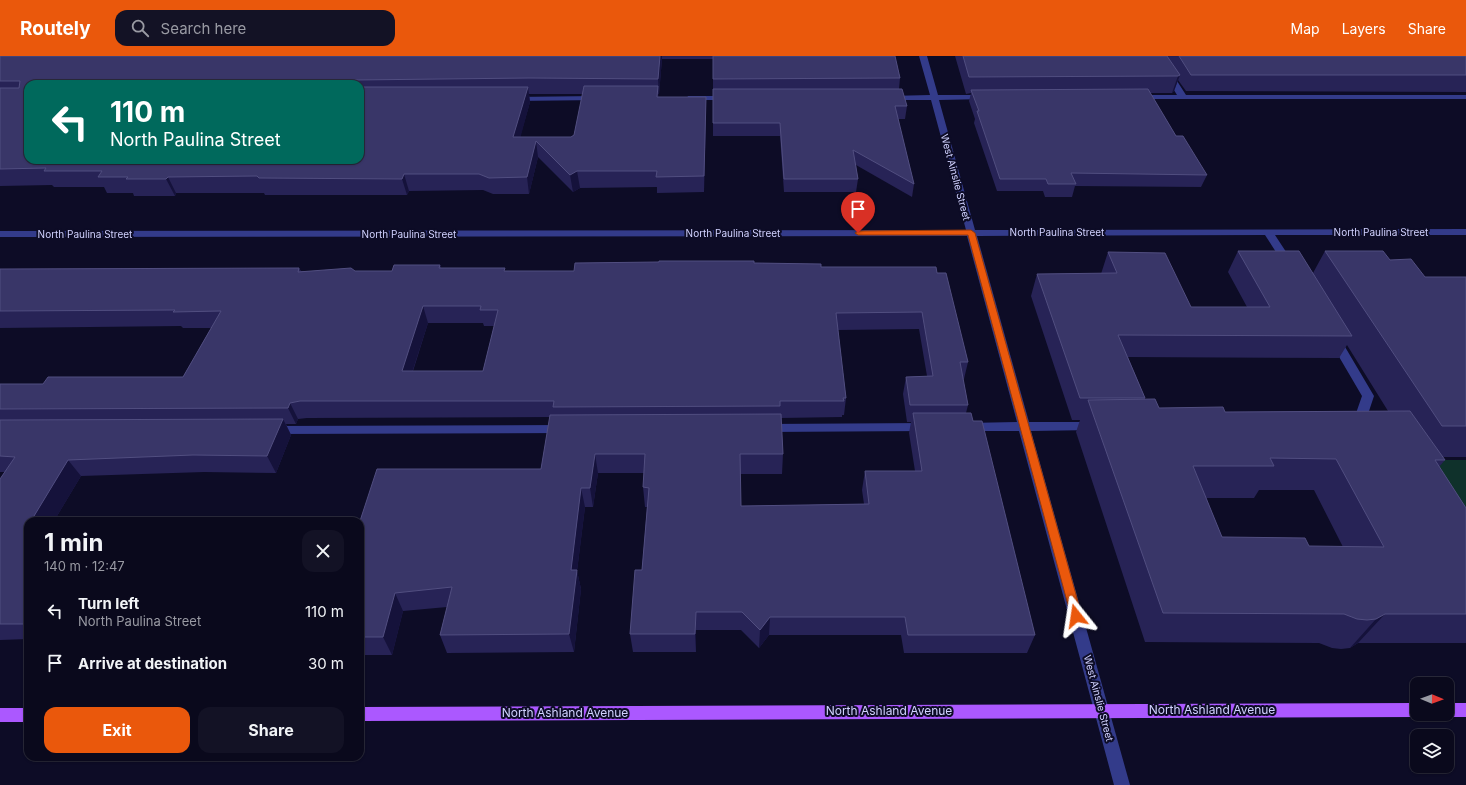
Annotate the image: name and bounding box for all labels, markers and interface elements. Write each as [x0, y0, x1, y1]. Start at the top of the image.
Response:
search box [115, 10, 395, 46]
text: Routely [20, 17, 91, 40]
icon: search [129, 17, 151, 39]
text: Search here [161, 19, 246, 38]
text: Map [1291, 20, 1320, 37]
text: Layers [1342, 20, 1386, 37]
text: Share [1408, 20, 1446, 37]
text: 110 m [110, 95, 185, 129]
icon: left [44, 96, 96, 148]
text: North Paulina Street [110, 129, 281, 150]
street label: West Ainslie Street [939, 133, 973, 222]
pin [841, 192, 875, 233]
icon: arrive [847, 198, 869, 220]
street label: North Paulina Street [1010, 226, 1105, 238]
street label: North Paulina Street [1334, 226, 1429, 238]
street label: North Paulina Street [686, 227, 781, 239]
street label: North Paulina Street [38, 228, 133, 240]
street label: North Paulina Street [362, 228, 457, 240]
text: 1 min [44, 528, 103, 557]
button: close [302, 530, 344, 572]
text: 140 m · 12:47 [44, 558, 125, 574]
text: Turn left [78, 594, 139, 613]
position arrow [1055, 595, 1097, 637]
icon: left [44, 600, 66, 622]
text: 110 m [305, 602, 344, 621]
text: North Paulina Street [78, 613, 201, 629]
icon: arrive [44, 652, 66, 674]
text: Arrive at destination [78, 654, 227, 673]
text: 30 m [308, 654, 344, 673]
street label: West Ainslie Street [1082, 654, 1116, 743]
north arrow [1410, 677, 1454, 721]
map controls [1410, 677, 1454, 773]
street label: North Ashland Avenue [1149, 702, 1275, 717]
street label: North Ashland Avenue [826, 703, 952, 718]
street label: North Ashland Avenue [502, 705, 628, 720]
button: Exit [44, 707, 190, 753]
button: Share [198, 707, 344, 753]
button: layers [1410, 729, 1454, 773]

